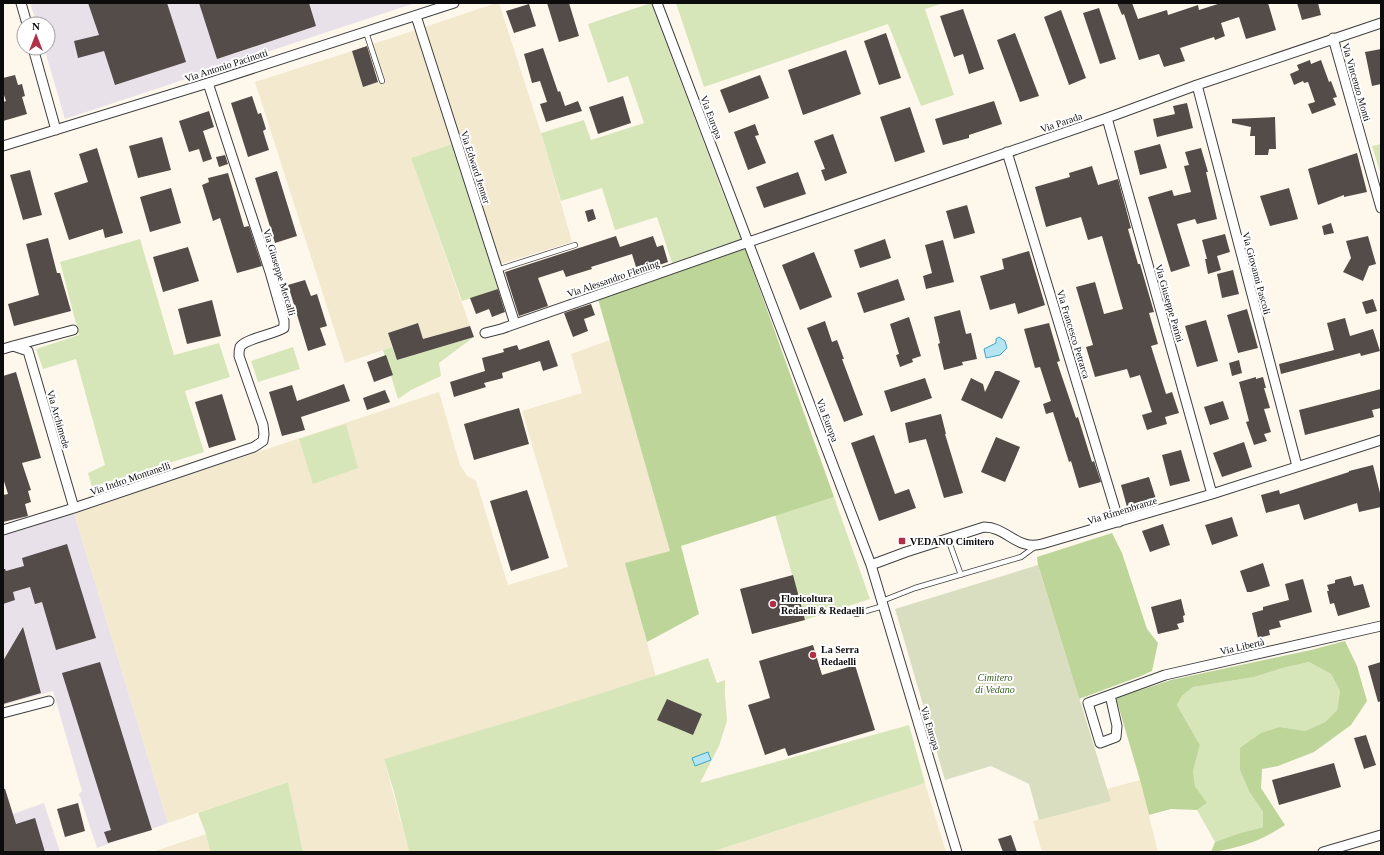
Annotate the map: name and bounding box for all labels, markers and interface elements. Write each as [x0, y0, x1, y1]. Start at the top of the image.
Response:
north arrow [16, 16, 56, 56]
text: N [32, 20, 40, 32]
street label: Via Vincenzo Monti [1340, 42, 1373, 123]
street label: Via Antonio Pacinotti [183, 47, 269, 84]
street label: Via Europa [698, 94, 725, 141]
street label: Via Parada [1039, 110, 1084, 135]
street label: Via Edward Jenner [459, 129, 493, 206]
street label: Via Giuseppe Mercalli [261, 227, 298, 317]
street label: Via Giovanni Pascoli [1240, 231, 1273, 316]
street label: Via Alessandro Fleming [566, 258, 661, 299]
street label: Via Giuseppe Parini [1153, 263, 1186, 344]
street label: Via Francesco Petrarca [1055, 288, 1092, 380]
street label: Via Archimede [45, 389, 72, 450]
street label: Via Europa [814, 397, 841, 444]
street label: Via Indro Montanelli [88, 459, 172, 497]
street label: Via Rimembranze [1086, 494, 1159, 526]
marker: VEDANO Cimitero [897, 536, 907, 546]
place label: VEDANO Cimitero [910, 536, 994, 547]
place label: Floricoltura Redaelli & Redaelli [781, 593, 865, 616]
marker: Floricoltura Redaelli & Redaelli [768, 599, 778, 609]
street label: Via Libertà [1219, 636, 1266, 657]
place label: La Serra Redaelli [821, 644, 859, 667]
marker: La Serra Redaelli [808, 650, 818, 660]
park label: Cimitero di Vedano [975, 672, 1015, 695]
street label: Via Europa [919, 705, 943, 752]

